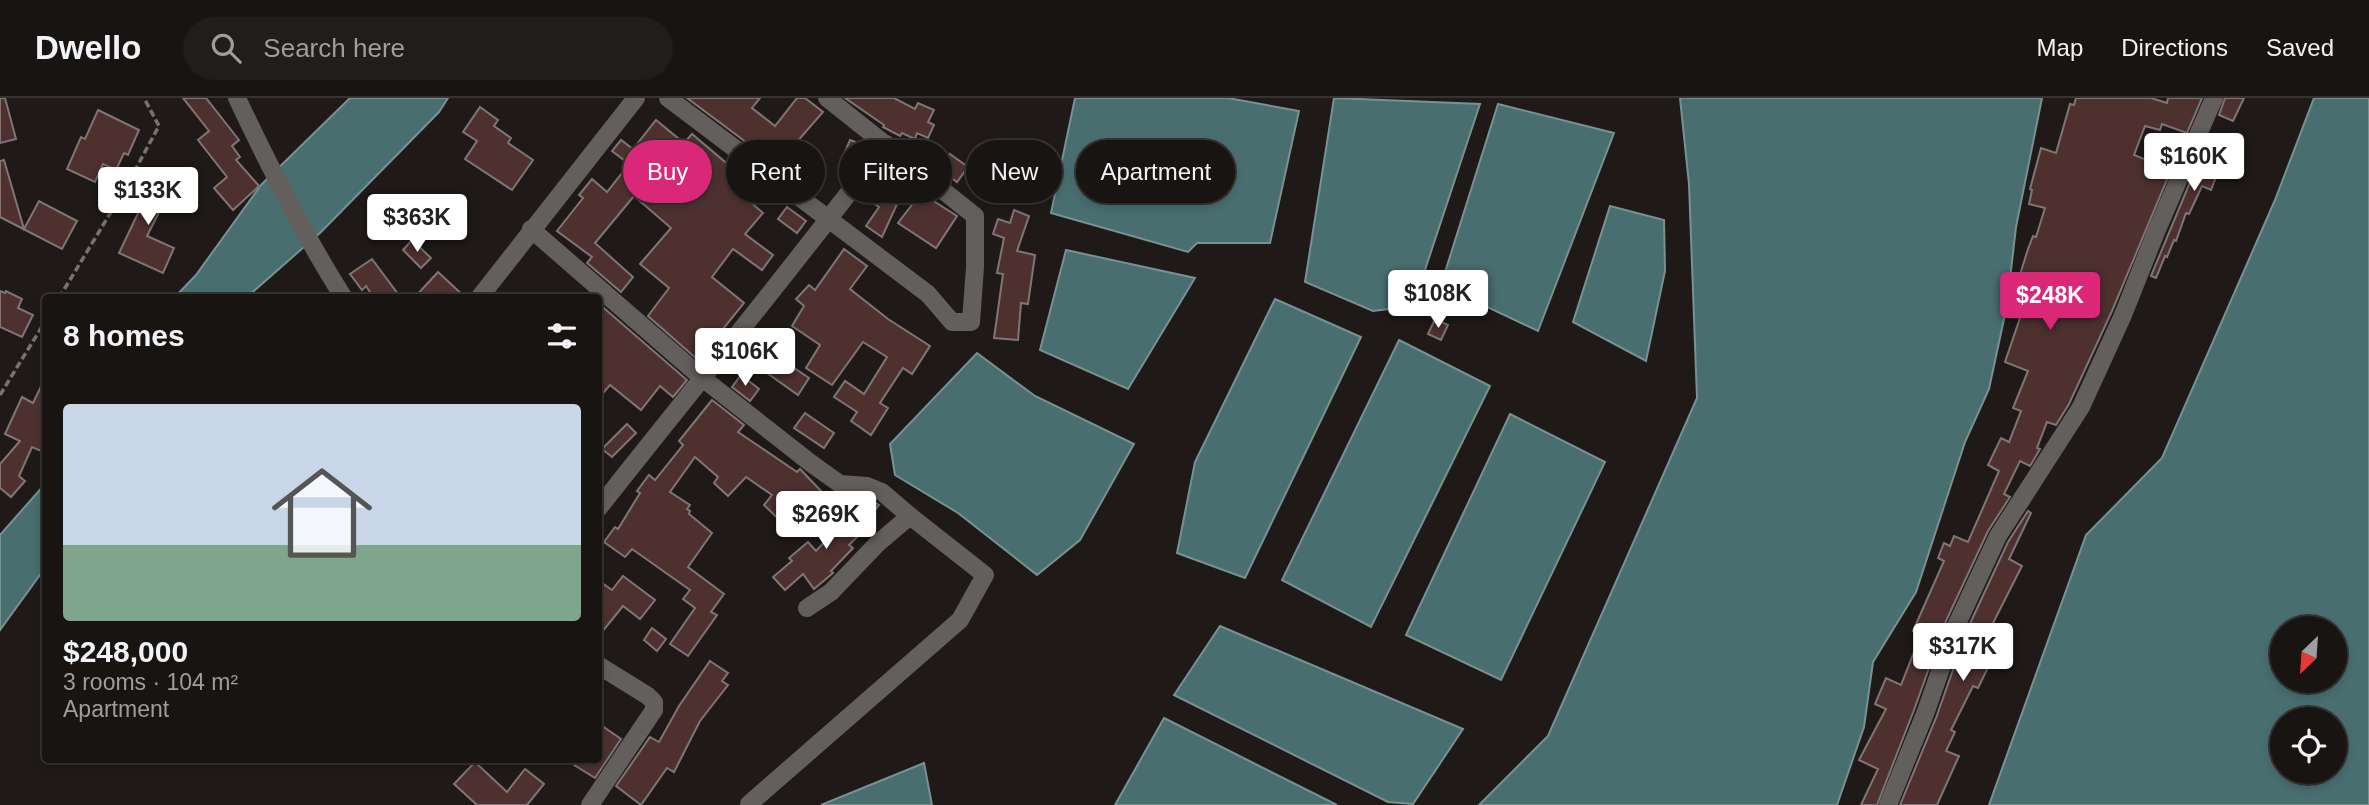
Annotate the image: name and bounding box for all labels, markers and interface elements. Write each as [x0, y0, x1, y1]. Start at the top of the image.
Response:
search box [183, 17, 673, 80]
text: Dwello [35, 29, 141, 66]
icon: search [207, 29, 245, 67]
text: Search here [263, 33, 405, 63]
text: Map [2037, 34, 2083, 61]
text: Directions [2121, 34, 2228, 61]
text: Saved [2266, 34, 2334, 61]
pin: $160K [2145, 134, 2243, 193]
chip: Buy [623, 140, 712, 203]
chip: Rent [726, 140, 825, 203]
chip: Filters [839, 140, 952, 203]
chip: New [966, 140, 1062, 203]
chip: Apartment [1076, 140, 1235, 203]
text: $160K [2160, 143, 2228, 169]
pin: $133K [99, 167, 197, 227]
text: $133K [114, 177, 182, 203]
pin: $363K [368, 194, 466, 254]
text: $363K [383, 204, 451, 230]
pin: $108K [1389, 271, 1487, 330]
pin: $248K [2001, 272, 2099, 332]
text: $108K [1404, 280, 1472, 306]
text: $248K [2016, 282, 2084, 308]
icon: filters [543, 317, 581, 355]
text: 8 homes [63, 319, 185, 352]
pin: $106K [696, 328, 794, 388]
text: $106K [711, 338, 779, 364]
icon: home [259, 450, 385, 576]
pin: $269K [777, 491, 875, 551]
text: $269K [792, 501, 860, 527]
north arrow [2270, 616, 2347, 693]
map controls [2270, 616, 2347, 784]
pin: $317K [1914, 624, 2012, 683]
text: $317K [1929, 633, 1997, 659]
text: $248,000 [63, 635, 188, 668]
text: 3 rooms · 104 m² [63, 669, 238, 695]
text: Apartment [63, 696, 169, 722]
button: locate [2270, 707, 2347, 784]

